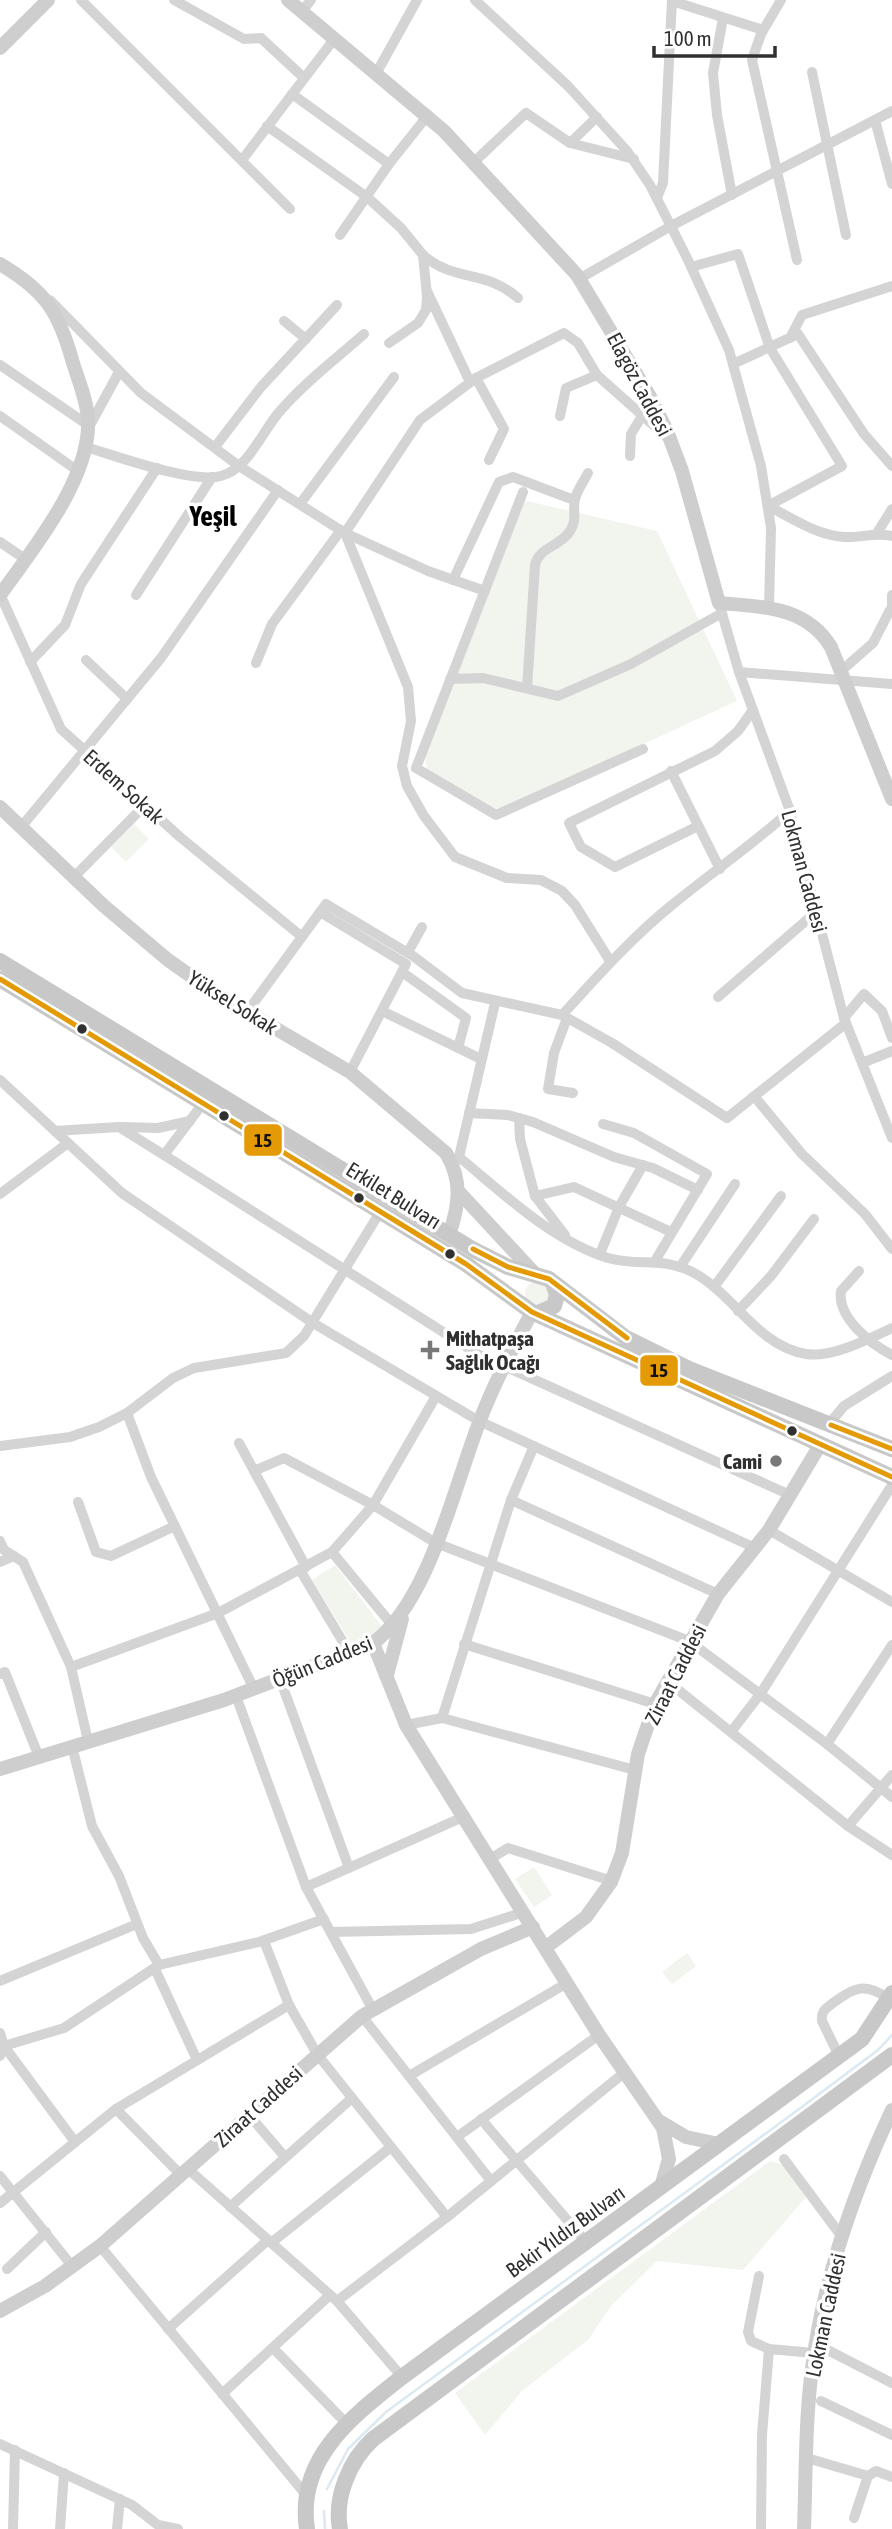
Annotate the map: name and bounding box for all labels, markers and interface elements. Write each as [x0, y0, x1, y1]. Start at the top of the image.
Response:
scale bar [654, 14, 775, 58]
text: 100 m [664, 26, 712, 50]
street label: Elagöz Caddesi [603, 328, 677, 440]
district label: Yeşil [188, 500, 237, 532]
street label: Erdem Sokak [79, 744, 169, 828]
street label: Lokman Caddesi [777, 807, 833, 935]
street label: Yüksel Sokak [184, 965, 282, 1039]
unlabelled marker [75, 1022, 89, 1036]
unlabelled marker [217, 1109, 231, 1123]
line badge: 15 [243, 1123, 283, 1157]
text: 15 [254, 1129, 272, 1151]
street label: Erkilet Bulvarı [342, 1156, 446, 1234]
unlabelled marker [352, 1191, 366, 1205]
unlabelled marker [443, 1247, 457, 1261]
place label: Mithatpaşa Sağlık Ocağı [446, 1326, 540, 1374]
marker: Mithatpaşa Sağlık Ocağı [420, 1340, 440, 1360]
line badge: 15 [639, 1354, 679, 1387]
text: 15 [650, 1359, 668, 1381]
unlabelled marker [785, 1424, 799, 1438]
place label: Cami [723, 1449, 762, 1473]
marker: Cami [768, 1453, 784, 1469]
street label: Ziraat Caddesi [639, 1620, 711, 1728]
street label: Öğün Caddesi [269, 1630, 375, 1692]
street label: Ziraat Caddesi [209, 2060, 307, 2152]
street label: Bekir Yıldız Bulvarı [501, 2180, 629, 2282]
street label: Lokman Caddesi [800, 2251, 850, 2379]

